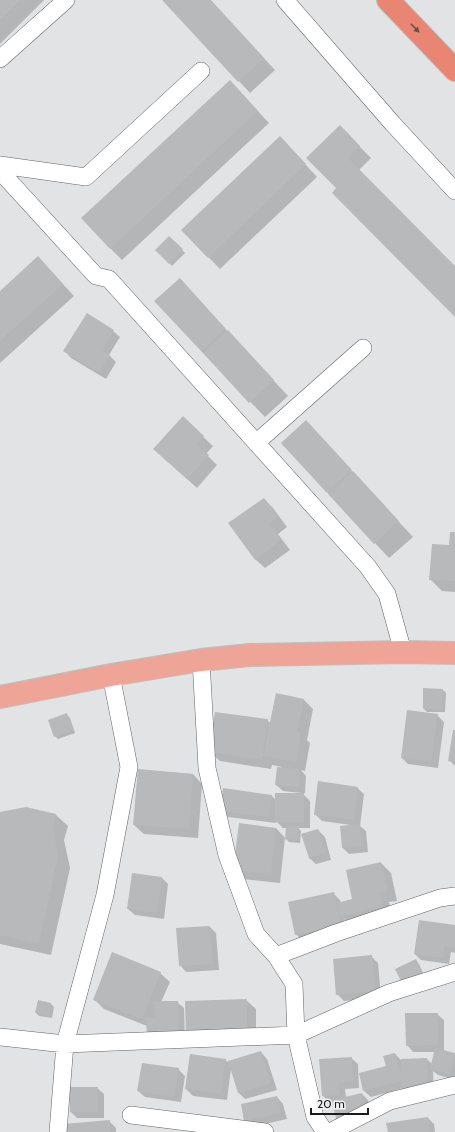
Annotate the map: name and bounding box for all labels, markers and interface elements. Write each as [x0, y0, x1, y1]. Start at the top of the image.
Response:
one-way arrow [410, 23, 420, 33]
scale bar [311, 1090, 368, 1116]
text: 20 m [317, 1096, 345, 1111]

